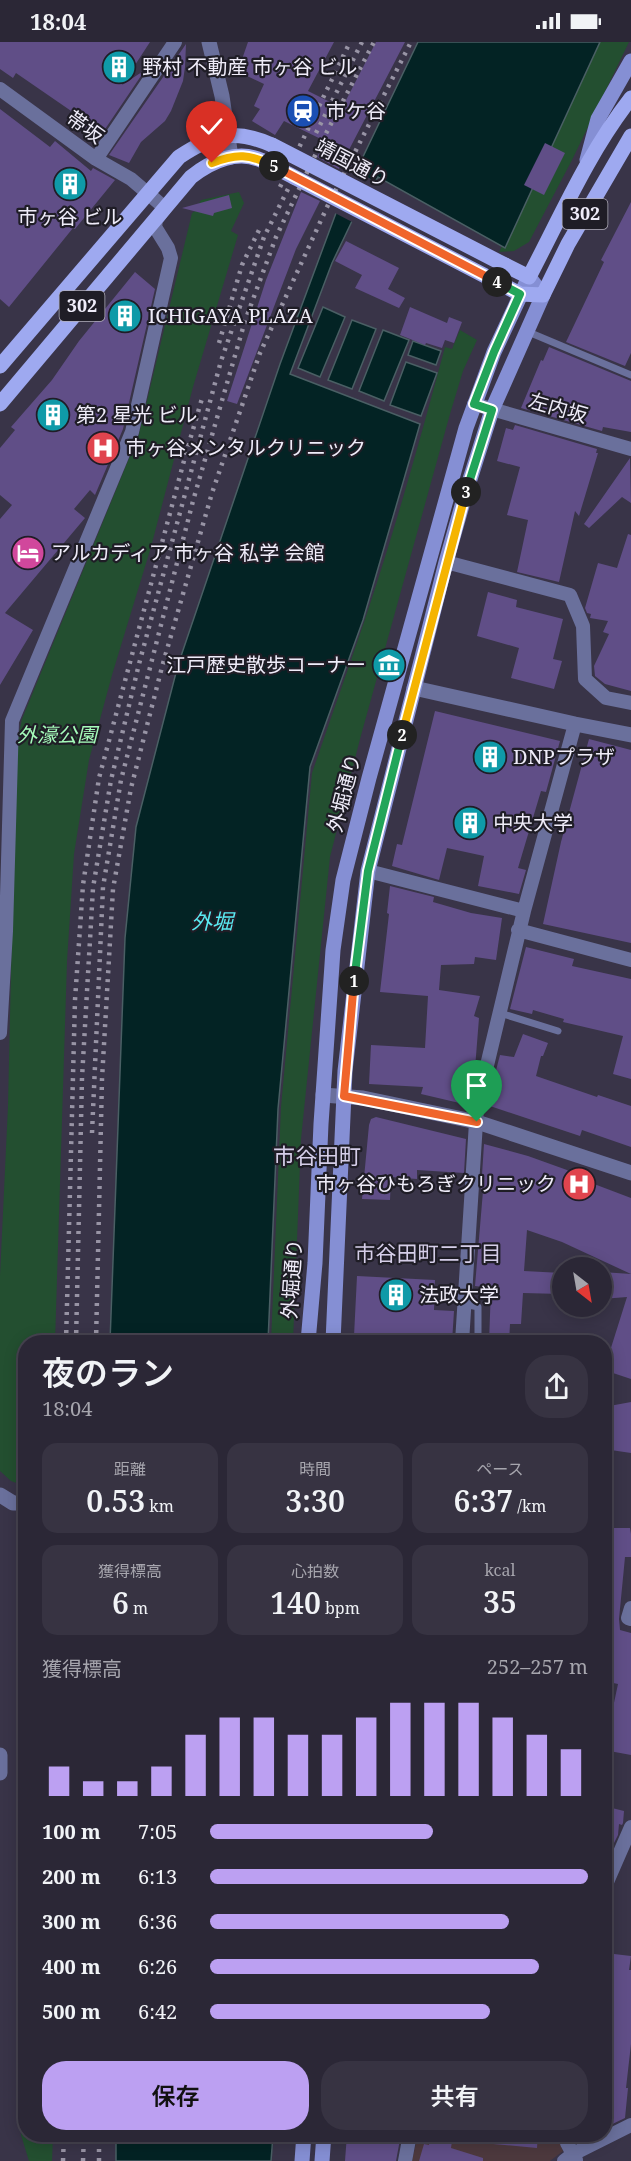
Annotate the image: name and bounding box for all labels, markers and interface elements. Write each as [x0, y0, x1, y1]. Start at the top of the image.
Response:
text: 18:04 [30, 6, 86, 36]
building icon: 野村 不動産 市ヶ谷 ビル [101, 49, 137, 85]
place label: 野村 不動産 市ヶ谷 ビル [142, 53, 358, 80]
station icon: 市ケ谷 [285, 93, 321, 129]
place label: 市ケ谷 [326, 97, 386, 124]
pin [186, 101, 237, 163]
street label: 帯坂 [61, 104, 109, 149]
icon: check [195, 110, 228, 143]
street label: 靖国通り [311, 132, 394, 193]
pin: 5 [259, 151, 289, 181]
text: 5 [269, 155, 279, 177]
building icon: 市ヶ谷 ビル [52, 166, 88, 202]
road number: 302 [562, 199, 608, 229]
place label: 市ヶ谷 ビル [17, 203, 123, 230]
pin: 4 [482, 267, 512, 297]
text: 4 [492, 271, 502, 293]
road number: 302 [60, 291, 104, 321]
building icon: ICHIGAYA PLAZA [107, 298, 143, 334]
place label: ICHIGAYA PLAZA [148, 302, 314, 329]
street label: 左内坂 [526, 386, 591, 429]
building icon: 第2 星光 ビル [35, 397, 71, 433]
place label: 第2 星光 ビル [76, 401, 198, 428]
hospital icon: 市ヶ谷メンタルクリニック [85, 430, 121, 466]
place label: 市ヶ谷メンタルクリニック [126, 434, 366, 461]
pin: 3 [451, 477, 481, 507]
text: 3 [461, 481, 471, 503]
hotel icon: アルカディア 市ヶ谷 私学 会館 [10, 535, 46, 571]
place label: アルカディア 市ヶ谷 私学 会館 [51, 539, 324, 566]
museum icon: 江戸歴史散歩コーナー [371, 647, 407, 683]
place label: 江戸歴史散歩コーナー [166, 651, 366, 678]
pin: 2 [387, 720, 417, 750]
park label: 外濠公園 [17, 721, 100, 748]
text: 2 [397, 724, 407, 746]
building icon: DNPプラザ [472, 739, 508, 775]
place label: DNPプラザ [513, 743, 615, 770]
street label: 外堀通り [321, 751, 366, 835]
building icon: 中央大学 [452, 805, 488, 841]
place label: 中央大学 [493, 809, 573, 836]
water label: 外堀 [191, 907, 236, 935]
pin: 1 [339, 966, 369, 996]
text: 1 [349, 970, 359, 992]
pin [451, 1060, 502, 1122]
icon: arrive [460, 1069, 493, 1102]
district label: 市谷田町 [273, 1140, 361, 1170]
hospital icon: 市ヶ谷ひもろぎクリニック [561, 1166, 597, 1202]
place label: 市ヶ谷ひもろぎクリニック [316, 1170, 556, 1197]
street label: 外堀通り [275, 1238, 308, 1320]
district label: 市谷田町二丁目 [355, 1239, 502, 1267]
north arrow [552, 1257, 612, 1317]
map controls [552, 1257, 612, 1317]
building icon: 法政大学 [378, 1277, 414, 1313]
place label: 法政大学 [419, 1281, 499, 1308]
text: 夜のラン [42, 1350, 174, 1395]
button: share [525, 1355, 588, 1418]
text: 18:04 [42, 1395, 92, 1422]
text: 距離 [114, 1458, 146, 1480]
text: 時間 [299, 1458, 331, 1480]
text: ペース [476, 1458, 524, 1480]
text: 0.53 [86, 1480, 145, 1521]
text: 3:30 [285, 1480, 345, 1521]
text: 6:37 [454, 1480, 513, 1521]
text: km [145, 1495, 174, 1517]
text: /km [513, 1495, 546, 1517]
text: kcal [485, 1559, 515, 1581]
text: 獲得標高 [98, 1560, 162, 1582]
text: 心拍数 [291, 1560, 339, 1582]
text: 35 [483, 1581, 517, 1622]
text: 6 [112, 1582, 129, 1623]
text: 140 [270, 1582, 321, 1623]
text: m [129, 1597, 148, 1619]
text: bpm [321, 1597, 360, 1619]
text: 252–257 m [487, 1653, 588, 1680]
text: 獲得標高 [42, 1655, 122, 1682]
text: 100 m [42, 1818, 101, 1845]
text: 7:05 [138, 1818, 177, 1845]
text: 200 m [42, 1863, 101, 1890]
text: 6:13 [138, 1863, 177, 1890]
text: 300 m [42, 1908, 101, 1935]
text: 6:36 [138, 1908, 177, 1935]
text: 400 m [42, 1953, 101, 1980]
text: 6:26 [138, 1953, 177, 1980]
text: 500 m [42, 1998, 101, 2025]
text: 6:42 [138, 1998, 177, 2025]
button: 保存 [42, 2061, 309, 2130]
button: 共有 [321, 2061, 588, 2130]

